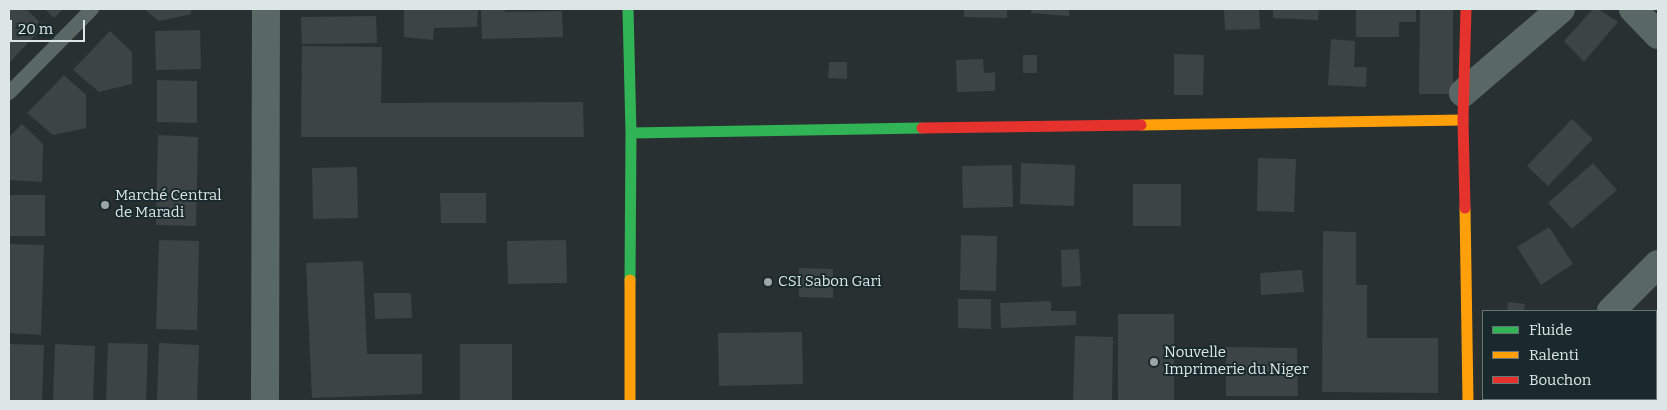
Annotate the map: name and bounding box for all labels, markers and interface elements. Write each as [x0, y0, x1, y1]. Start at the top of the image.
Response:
scale bar [12, 10, 88, 42]
text: 20 m [18, 20, 53, 38]
place label: Marché Central de Maradi [115, 187, 222, 222]
marker: Marché Central de Maradi [99, 199, 111, 211]
place label: CSI Sabon Gari [778, 273, 881, 291]
marker: CSI Sabon Gari [762, 276, 774, 288]
legend [1482, 310, 1657, 400]
text: Fluide [1529, 321, 1572, 339]
place label: Nouvelle Imprimerie du Niger [1164, 344, 1309, 379]
text: Ralenti [1529, 346, 1579, 364]
marker: Nouvelle Imprimerie du Niger [1148, 356, 1160, 368]
text: Bouchon [1529, 371, 1591, 389]

